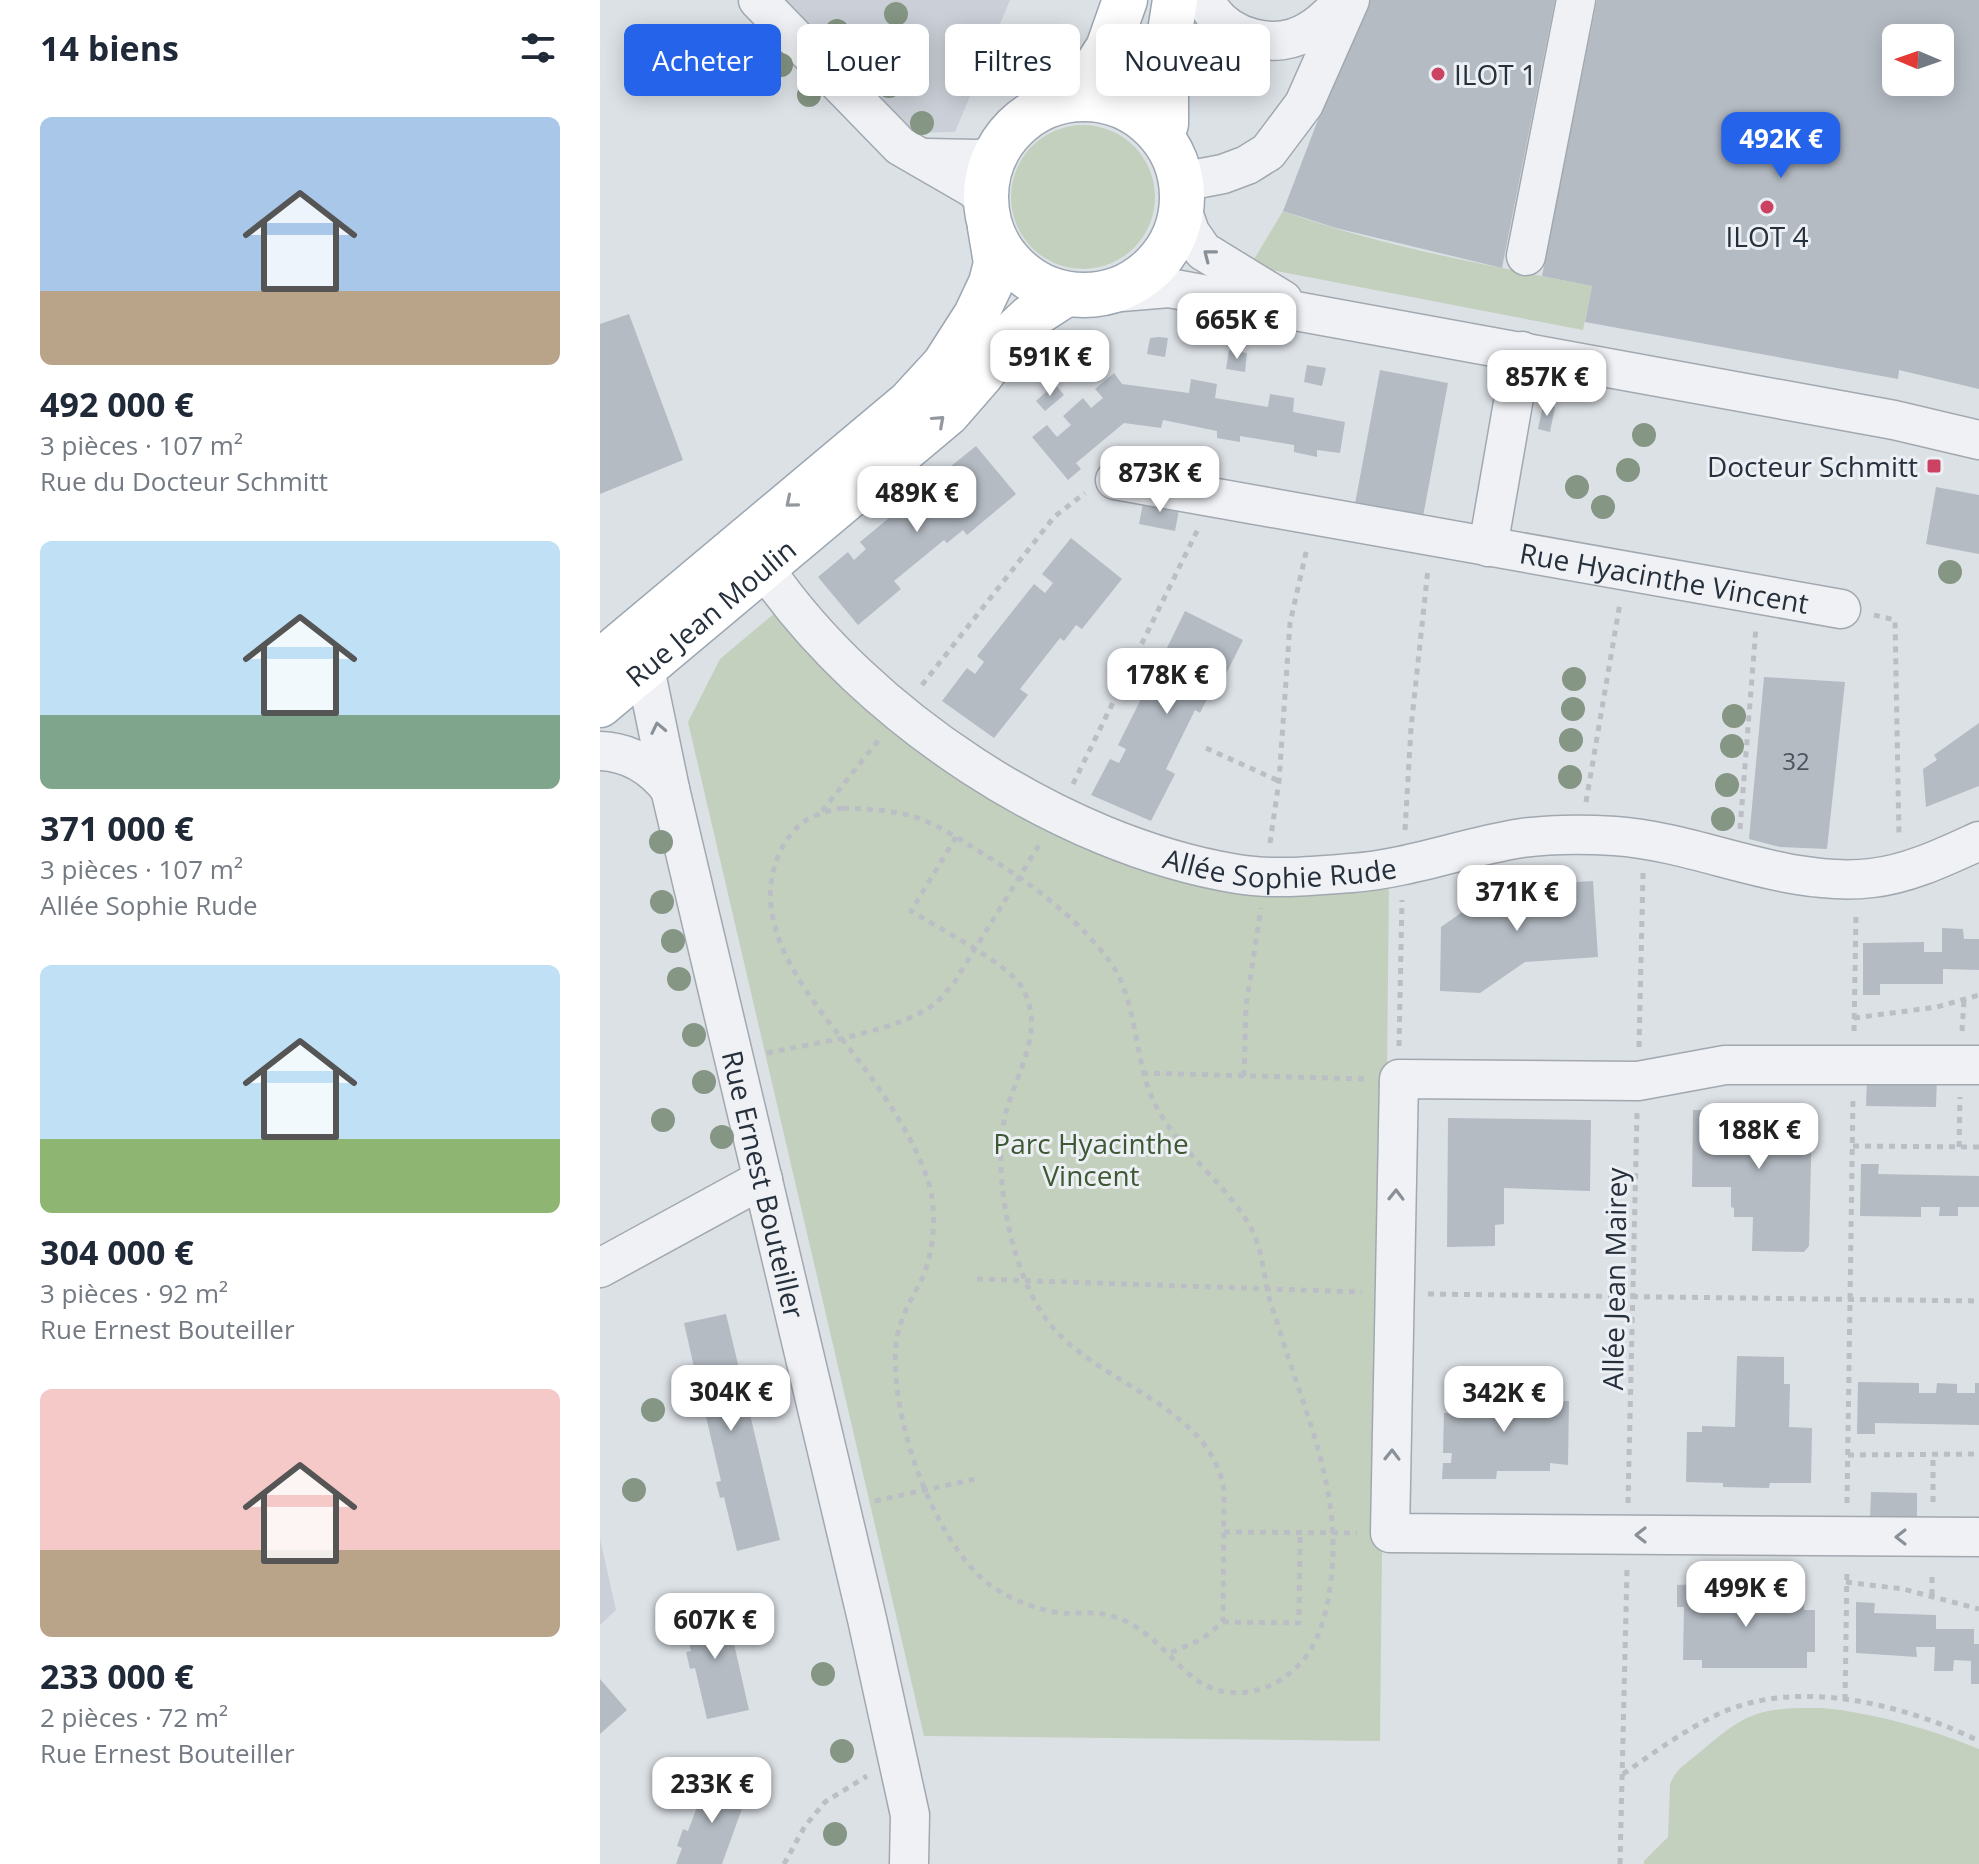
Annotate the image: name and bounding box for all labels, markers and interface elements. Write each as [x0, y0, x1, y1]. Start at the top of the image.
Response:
chip: Acheter [624, 24, 781, 96]
chip: Louer [797, 24, 929, 96]
chip: Filtres [945, 24, 1080, 96]
chip: Nouveau [1096, 24, 1270, 96]
north arrow [1882, 24, 1954, 96]
map controls [1882, 24, 1954, 96]
text: 14 biens [40, 25, 179, 71]
icon: filters [516, 26, 560, 70]
place label: ILOT 1 [1454, 55, 1537, 93]
marker: ILOT 1 [1429, 65, 1447, 83]
pin: 492K € [1716, 112, 1846, 180]
text: 492K € [1739, 120, 1823, 156]
icon: home [228, 169, 372, 313]
marker: ILOT 4 [1758, 198, 1776, 216]
place label: ILOT 4 [1726, 217, 1808, 255]
one-way arrow [1203, 250, 1218, 264]
pin: 665K € [1172, 293, 1302, 361]
text: 665K € [1195, 301, 1279, 337]
pin: 591K € [985, 330, 1115, 398]
text: 591K € [1008, 338, 1092, 374]
pin: 857K € [1482, 350, 1612, 418]
text: 857K € [1505, 358, 1589, 394]
text: 492 000 € [40, 381, 194, 427]
one-way arrow [929, 417, 944, 431]
text: 3 pièces · 107 m² [40, 427, 243, 463]
pin: 873K € [1095, 446, 1225, 514]
place label: Docteur Schmitt [1707, 447, 1918, 485]
text: 873K € [1118, 454, 1202, 490]
marker: Docteur Schmitt [1925, 457, 1943, 475]
text: Rue du Docteur Schmitt [40, 463, 328, 499]
pin: 489K € [852, 466, 982, 534]
text: 489K € [875, 474, 959, 510]
one-way arrow [785, 492, 800, 507]
street label: Rue Jean Moulin [617, 530, 803, 695]
street label: Rue Hyacinthe Vincent [1517, 533, 1812, 622]
icon: home [228, 593, 372, 737]
pin: 178K € [1102, 648, 1232, 716]
text: 178K € [1125, 656, 1209, 692]
one-way arrow [650, 722, 667, 735]
house number: 32 [1782, 744, 1810, 777]
text: 371 000 € [40, 805, 194, 851]
street label: Allée Sophie Rude [1159, 839, 1400, 896]
text: 3 pièces · 107 m² [40, 851, 243, 887]
pin: 371K € [1452, 865, 1582, 933]
text: 371K € [1475, 873, 1559, 909]
text: Allée Sophie Rude [40, 887, 258, 923]
icon: home [228, 1017, 372, 1161]
street label: Rue Ernest Bouteiller [714, 1047, 814, 1323]
pin: 188K € [1694, 1103, 1824, 1171]
text: 188K € [1717, 1111, 1801, 1147]
park label: Parc Hyacinthe Vincent [993, 1124, 1189, 1194]
street label: Allée Jean Mairey [1593, 1166, 1635, 1391]
one-way arrow [1388, 1188, 1405, 1201]
text: 304 000 € [40, 1229, 194, 1275]
text: 3 pièces · 92 m² [40, 1275, 228, 1311]
text: Rue Ernest Bouteiller [40, 1311, 295, 1347]
pin: 304K € [666, 1365, 796, 1433]
pin: 342K € [1439, 1366, 1569, 1434]
text: 304K € [689, 1373, 773, 1409]
text: 342K € [1462, 1374, 1546, 1410]
icon: home [228, 1441, 372, 1585]
one-way arrow [1383, 1448, 1400, 1461]
one-way arrow [1634, 1526, 1647, 1544]
one-way arrow [1894, 1528, 1907, 1545]
pin: 499K € [1681, 1561, 1811, 1629]
text: 499K € [1704, 1569, 1788, 1605]
pin: 607K € [650, 1593, 780, 1661]
text: 607K € [673, 1601, 757, 1637]
text: 233 000 € [40, 1653, 194, 1699]
text: 2 pièces · 72 m² [40, 1699, 228, 1735]
text: Rue Ernest Bouteiller [40, 1735, 295, 1771]
pin: 233K € [647, 1757, 777, 1825]
text: 233K € [670, 1765, 754, 1801]

